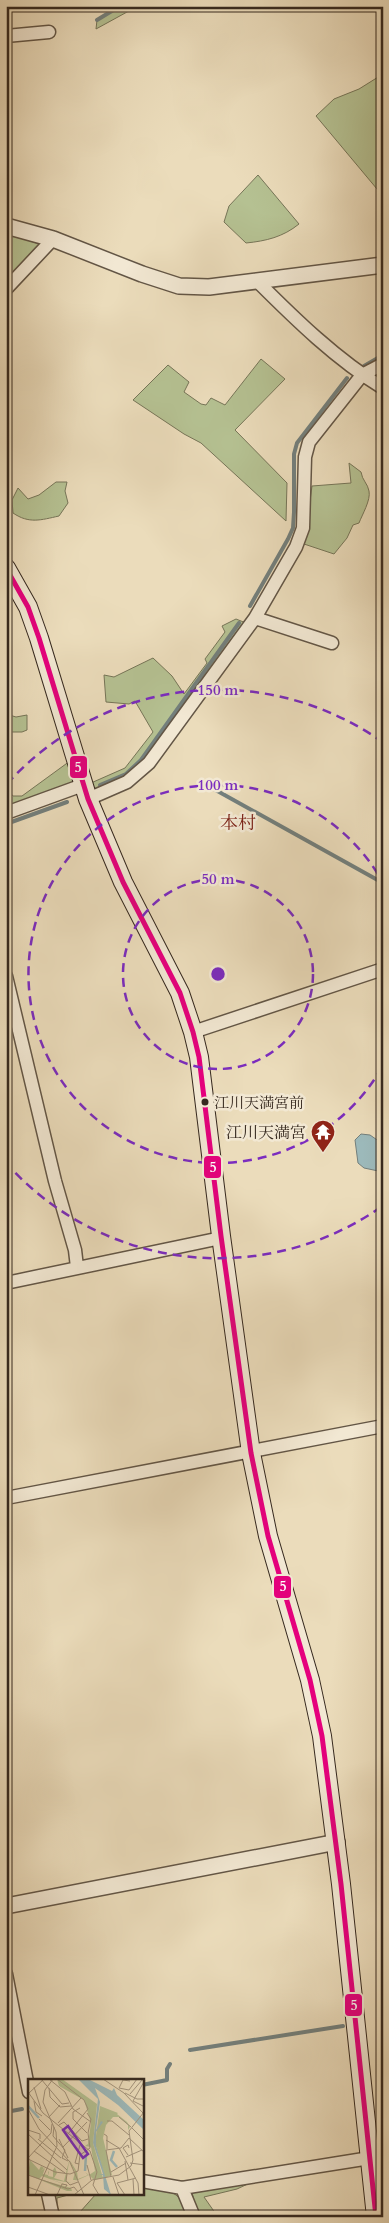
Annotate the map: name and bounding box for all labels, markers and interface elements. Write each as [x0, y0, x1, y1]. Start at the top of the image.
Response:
text: 150 m [198, 680, 239, 700]
line badge: 5 [69, 755, 88, 779]
text: 5 [74, 758, 82, 777]
text: 100 m [198, 775, 239, 795]
district label: 本村 [220, 811, 256, 836]
text: 50 m [201, 869, 235, 889]
centre of rings [209, 965, 227, 983]
place label: 江川天満宮前 [214, 1093, 304, 1113]
marker: 江川天満宮前 [200, 1097, 210, 1107]
temple icon: 江川天満宮 [310, 1119, 336, 1153]
place label: 江川天満宮 [226, 1122, 306, 1144]
line badge: 5 [203, 1155, 222, 1179]
text: 5 [209, 1158, 217, 1177]
line badge: 5 [273, 1575, 292, 1599]
text: 5 [279, 1577, 287, 1596]
line badge: 5 [344, 1993, 363, 2017]
text: 5 [350, 1996, 358, 2015]
inset map [28, 2079, 144, 2196]

